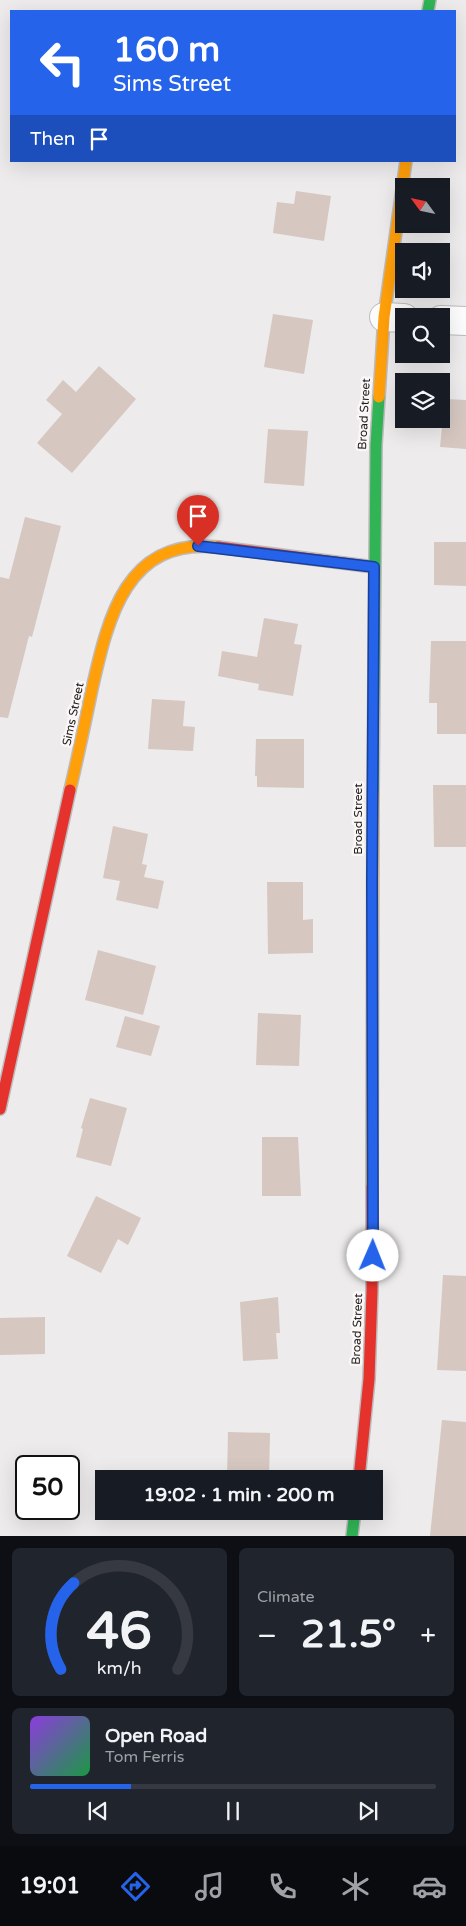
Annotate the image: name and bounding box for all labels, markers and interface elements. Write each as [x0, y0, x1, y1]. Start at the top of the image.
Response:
text: 160 m [113, 29, 220, 71]
icon: left [30, 30, 95, 95]
text: Sims Street [113, 71, 231, 97]
icon: arrive [85, 125, 113, 153]
text: Then [30, 128, 75, 150]
north arrow [395, 178, 450, 232]
map controls [395, 178, 450, 428]
button: sound [395, 243, 450, 298]
button: search [395, 308, 450, 363]
button: layers [395, 373, 450, 428]
street label: Broad Street [355, 377, 373, 450]
pin [177, 495, 219, 546]
icon: arrive [184, 502, 212, 530]
street label: Sims Street [59, 681, 87, 747]
street label: Broad Street [351, 783, 365, 855]
position arrow [346, 1229, 398, 1281]
street label: Broad Street [349, 1293, 365, 1365]
speed limit sign: 50 [15, 1455, 80, 1520]
text: 19:02 · 1 min · 200 m [143, 1484, 335, 1506]
text: Climate [257, 1587, 315, 1607]
text: 46 [87, 1600, 152, 1663]
text: 21.5° [301, 1612, 396, 1658]
text: − [257, 1619, 277, 1653]
text: + [420, 1619, 436, 1653]
text: km/h [97, 1658, 142, 1679]
text: Open Road [105, 1725, 207, 1747]
text: Tom Ferris [105, 1747, 184, 1767]
icon: previous [84, 1797, 112, 1825]
icon: pause [219, 1797, 247, 1825]
icon: next [354, 1797, 382, 1825]
icon: directions [118, 1869, 153, 1904]
icon: music [192, 1869, 227, 1904]
icon: phone [265, 1869, 300, 1904]
icon: climate [338, 1869, 373, 1904]
icon: car [412, 1869, 447, 1904]
text: 19:01 [19, 1873, 80, 1899]

